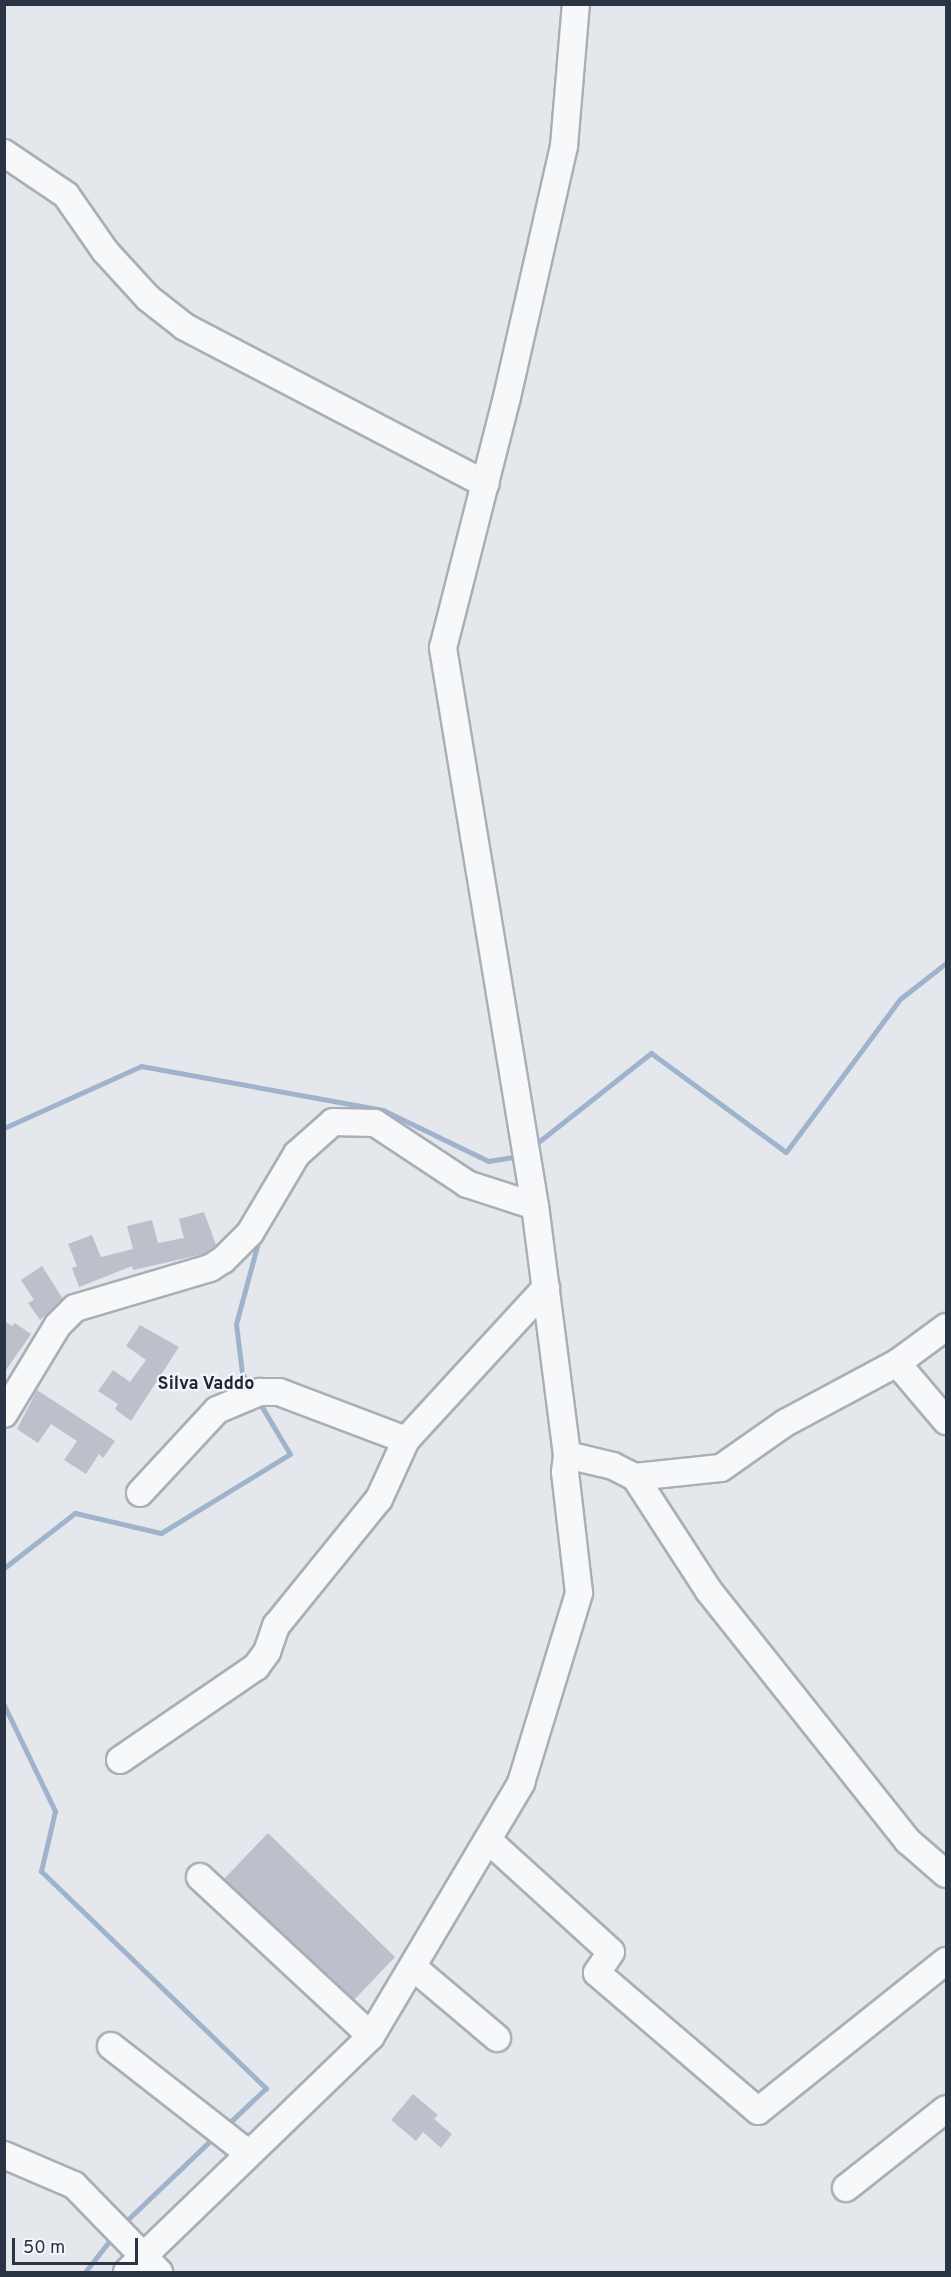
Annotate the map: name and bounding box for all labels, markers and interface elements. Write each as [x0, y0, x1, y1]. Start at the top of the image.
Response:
district label: Silva Vaddo [157, 1374, 255, 1396]
scale bar [15, 2226, 141, 2264]
text: 50 m [23, 2237, 65, 2260]

